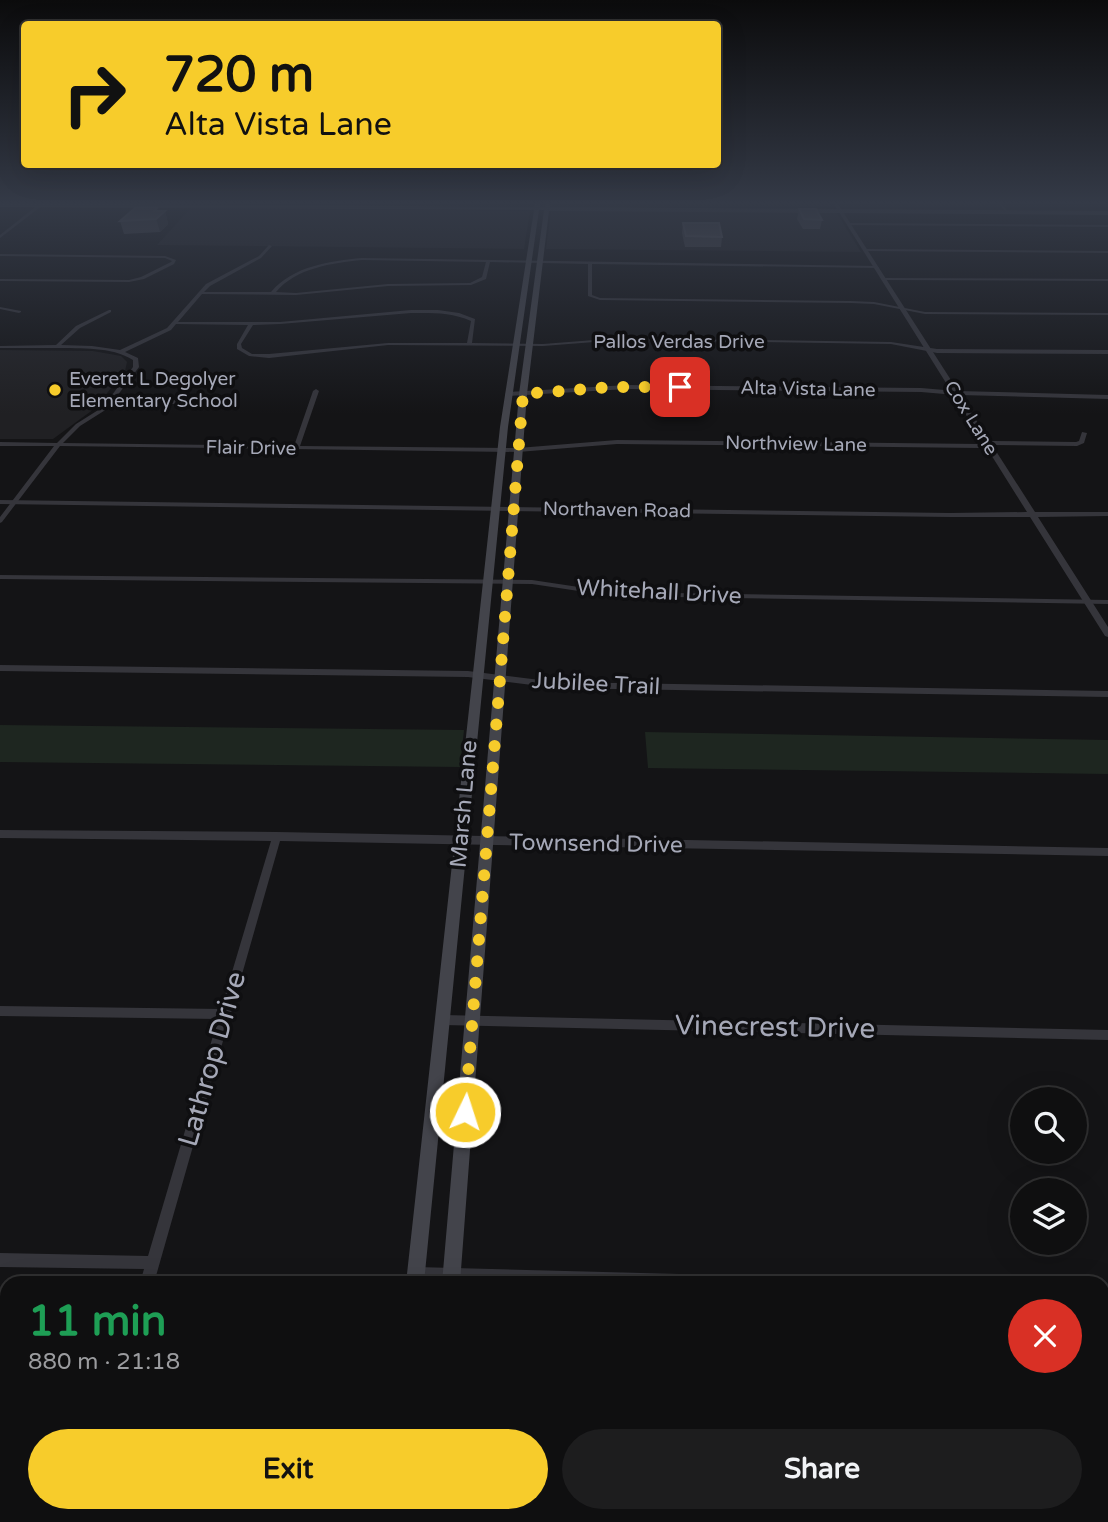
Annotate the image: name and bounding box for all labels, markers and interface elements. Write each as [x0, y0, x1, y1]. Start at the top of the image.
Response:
text: 720 m [164, 46, 314, 105]
icon: right [49, 49, 140, 140]
text: Alta Vista Lane [164, 106, 392, 144]
street label: Pallos Verdas Drive [593, 331, 765, 353]
pin [650, 357, 710, 417]
place label: Everett L Degolyer Elementary School [69, 368, 238, 412]
icon: arrive [661, 368, 699, 406]
street label: Alta Vista Lane [740, 377, 876, 401]
street label: Cox Lane [940, 377, 1002, 459]
marker: Everett L Degolyer Elementary School [47, 382, 63, 398]
street label: Northview Lane [725, 432, 867, 456]
street label: Flair Drive [206, 436, 296, 460]
street label: Northaven Road [543, 498, 691, 522]
street label: Whitehall Drive [576, 574, 742, 610]
street label: Jubilee Trail [531, 667, 661, 701]
street label: Marsh Lane [444, 739, 484, 869]
street label: Townsend Drive [509, 828, 683, 860]
street label: Lathrop Drive [171, 968, 253, 1150]
street label: Vinecrest Drive [675, 1008, 875, 1046]
position arrow [428, 1075, 502, 1149]
map controls [1010, 1087, 1087, 1255]
button: search [1010, 1087, 1087, 1164]
button: layers [1010, 1178, 1087, 1255]
text: 11 min [28, 1296, 166, 1347]
button: close [1008, 1299, 1082, 1373]
text: 880 m · 21:18 [28, 1348, 180, 1376]
button: Exit [28, 1429, 548, 1509]
button: Share [562, 1429, 1082, 1509]

